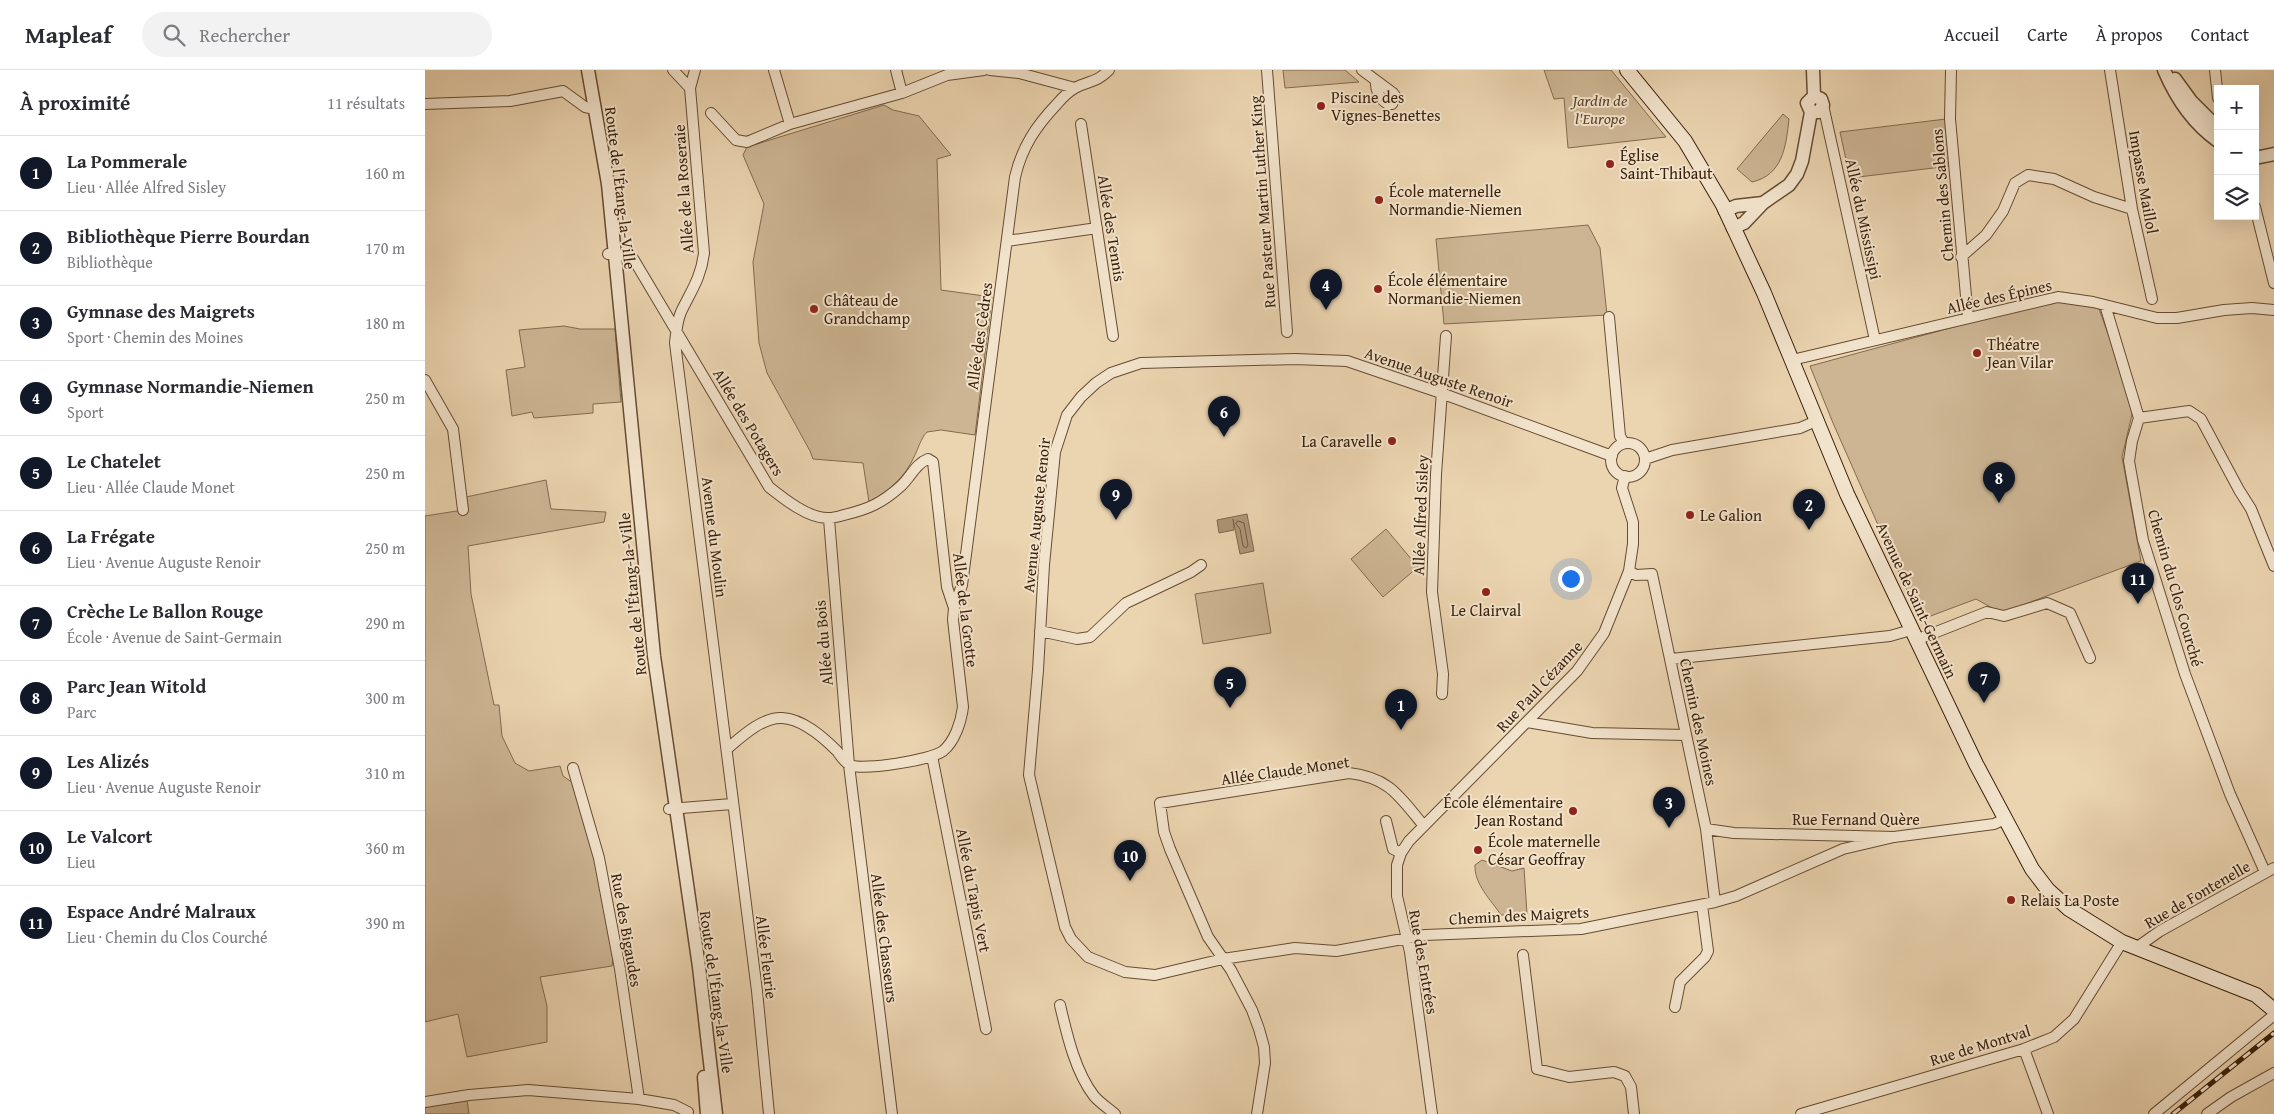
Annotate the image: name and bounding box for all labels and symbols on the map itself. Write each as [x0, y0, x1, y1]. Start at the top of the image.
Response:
place label: Piscine des Vignes-Benettes [1331, 85, 1441, 127]
park label: Jardin de l'Europe [1570, 88, 1628, 130]
street label: Rue Pasteur Martin Luther King [1243, 95, 1281, 309]
marker: Piscine des Vignes-Benettes [1315, 100, 1327, 112]
street label: Route de l'Étang-la-Ville [599, 105, 643, 271]
street label: Allée de la Roseraie [667, 124, 699, 254]
street label: Chemin des Sablons [1924, 128, 1960, 262]
street label: Impasse Maillol [2123, 128, 2165, 236]
place label: Église Saint-Thibaut [1620, 143, 1713, 185]
street label: Allée du Mississipi [1839, 156, 1889, 282]
marker: Église Saint-Thibaut [1604, 158, 1616, 170]
street label: Allée des Tennis [1092, 173, 1132, 283]
place label: École maternelle Normandie-Niemen [1389, 179, 1522, 221]
marker: École maternelle Normandie-Niemen [1373, 194, 1385, 206]
place label: École élémentaire Normandie-Niemen [1388, 268, 1521, 310]
pin: 4 [1310, 269, 1342, 310]
street label: Allée des Épines [1944, 272, 2054, 320]
street label: Allée des Cèdres [960, 281, 998, 391]
marker: École élémentaire Normandie-Niemen [1372, 283, 1384, 295]
place label: Château de Grandchamp [824, 288, 910, 330]
marker: Château de Grandchamp [808, 303, 820, 315]
place label: Théatre Jean Vilar [1985, 332, 2054, 374]
street label: Avenue Auguste Renoir [1362, 340, 1517, 414]
marker: Théatre Jean Vilar [1971, 347, 1983, 359]
street label: Allée des Potagers [707, 364, 791, 480]
pin: 6 [1208, 396, 1240, 437]
place label: La Caravelle [1302, 429, 1382, 453]
marker: La Caravelle [1386, 435, 1398, 447]
street label: Avenue Auguste Renoir [1016, 436, 1056, 594]
street label: Allée Alfred Sisley [1406, 454, 1434, 576]
pin: 8 [1983, 462, 2015, 503]
street label: Avenue du Moulin [696, 475, 734, 599]
pin: 9 [1100, 479, 1132, 520]
pin: 2 [1793, 489, 1825, 530]
place label: Le Galion [1700, 503, 1762, 527]
street label: Chemin du Clos Courché [2142, 507, 2210, 669]
marker: Le Galion [1684, 509, 1696, 521]
street label: Route de l'Étang-la-Ville [612, 511, 652, 677]
street label: Avenue de Saint-Germain [1870, 518, 1964, 682]
street label: Allée de la Grotte [947, 551, 985, 669]
pin: 11 [2122, 563, 2154, 604]
your location [1558, 566, 1584, 592]
marker: Le Clairval [1480, 586, 1492, 598]
place label: Le Clairval [1451, 598, 1522, 622]
street label: Allée du Bois [807, 599, 839, 687]
street label: Rue Paul Cézanne [1490, 635, 1588, 737]
street label: Chemin des Moines [1674, 656, 1724, 788]
pin: 7 [1968, 662, 2000, 703]
pin: 5 [1214, 667, 1246, 708]
pin: 1 [1385, 689, 1417, 730]
street label: Allée Claude Monet [1219, 749, 1351, 791]
pin: 3 [1653, 787, 1685, 828]
place label: École élémentaire Jean Rostand [1443, 790, 1563, 832]
marker: École élémentaire Jean Rostand [1567, 805, 1579, 817]
street label: Rue Fernand Quère [1792, 807, 1920, 831]
street label: Allée du Tapis Vert [950, 826, 998, 955]
place label: École maternelle César Geoffray [1488, 829, 1600, 871]
pin: 10 [1114, 840, 1146, 881]
marker: École maternelle César Geoffray [1472, 844, 1484, 856]
street label: Rue de Fontenelle [2139, 854, 2255, 934]
street label: Rue des Bigaudes [605, 871, 649, 989]
street label: Allée des Chasseurs [865, 872, 905, 1004]
place label: Relais La Poste [2021, 888, 2119, 912]
marker: Relais La Poste [2005, 894, 2017, 906]
street label: Chemin des Maigrets [1448, 899, 1590, 931]
street label: Rue des Entrées [1403, 908, 1445, 1016]
street label: Route de l'Étang-la-Ville [694, 909, 740, 1075]
street label: Allée Fleurie [750, 914, 784, 1000]
street label: Rue de Montval [1927, 1018, 2034, 1072]

